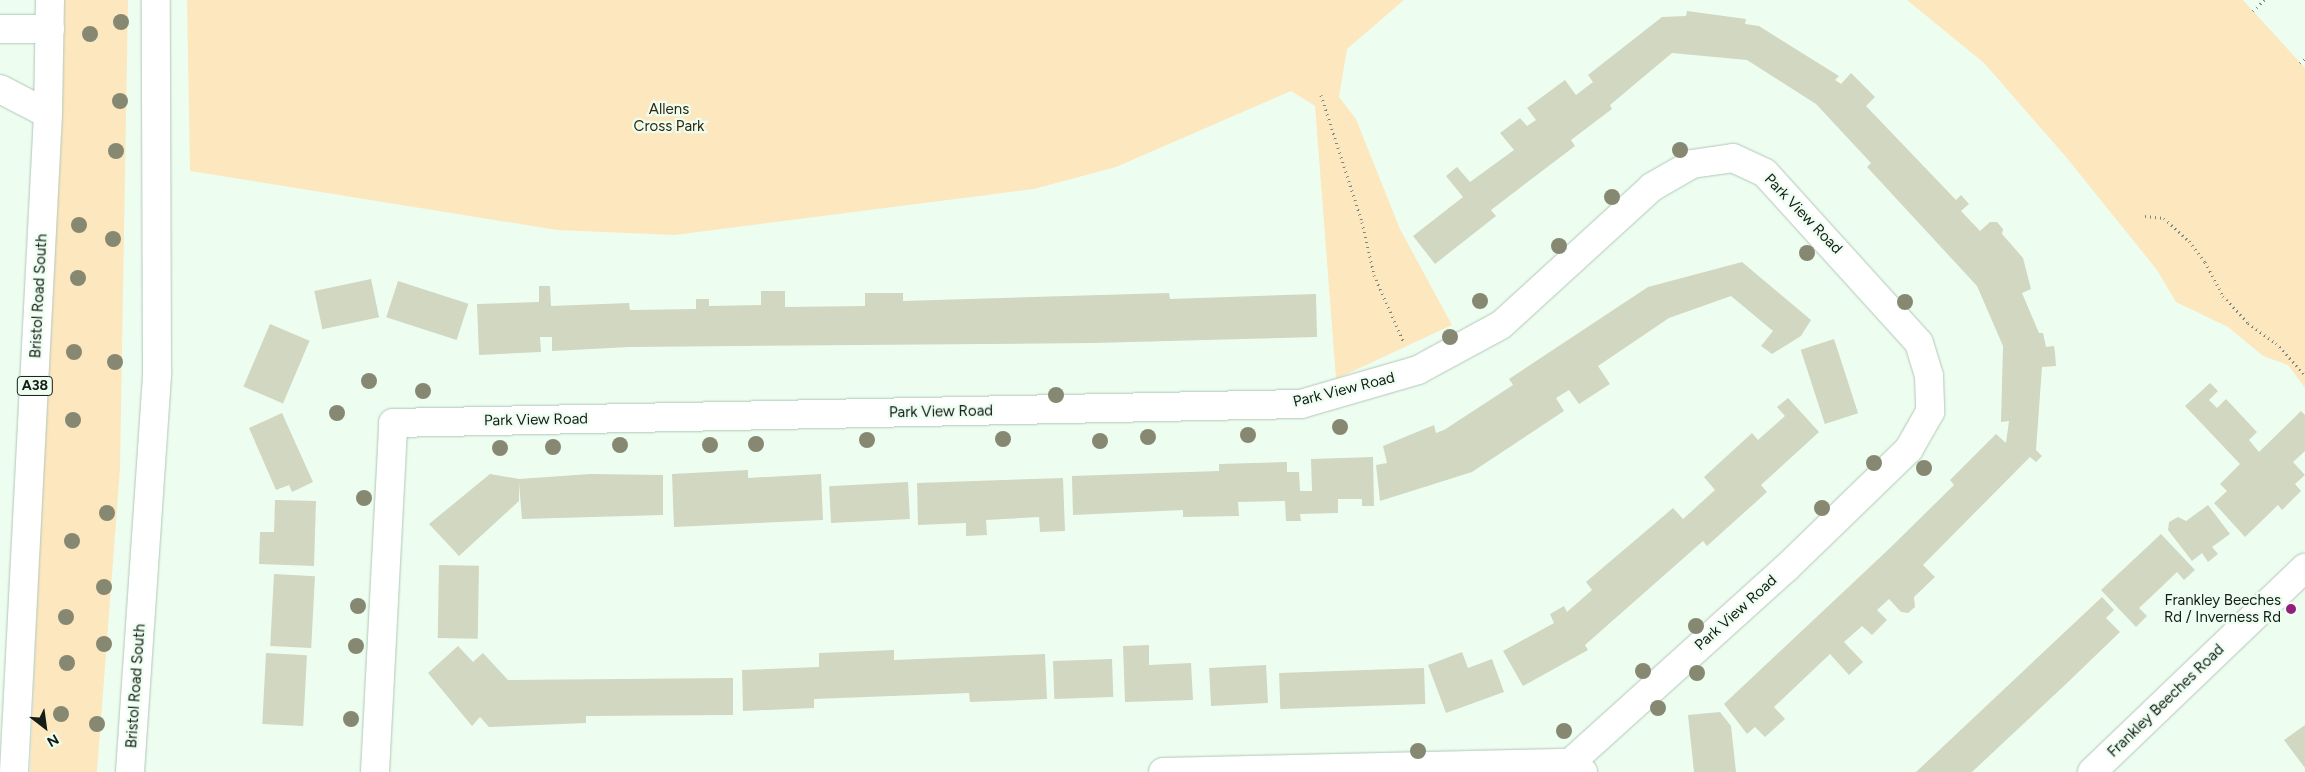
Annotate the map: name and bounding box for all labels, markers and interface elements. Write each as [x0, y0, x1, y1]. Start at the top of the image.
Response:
park label: Allens Cross Park [634, 100, 704, 135]
street label: Park View Road [1760, 170, 1846, 258]
street label: Bristol Road South [27, 233, 51, 359]
street label: Park View Road [1291, 369, 1397, 411]
road number: A38 [16, 374, 54, 398]
street label: Park View Road [889, 402, 993, 422]
street label: Park View Road [484, 410, 588, 430]
street label: Park View Road [1691, 571, 1781, 655]
place label: Frankley Beeches Rd / Inverness Rd [2164, 591, 2281, 626]
marker: Frankley Beeches Rd / Inverness Rd [2285, 603, 2297, 615]
street label: Bristol Road South [123, 623, 149, 749]
street label: Frankley Beeches Road [2104, 641, 2228, 761]
north arrow [20, 702, 70, 752]
text: N [44, 730, 62, 750]

